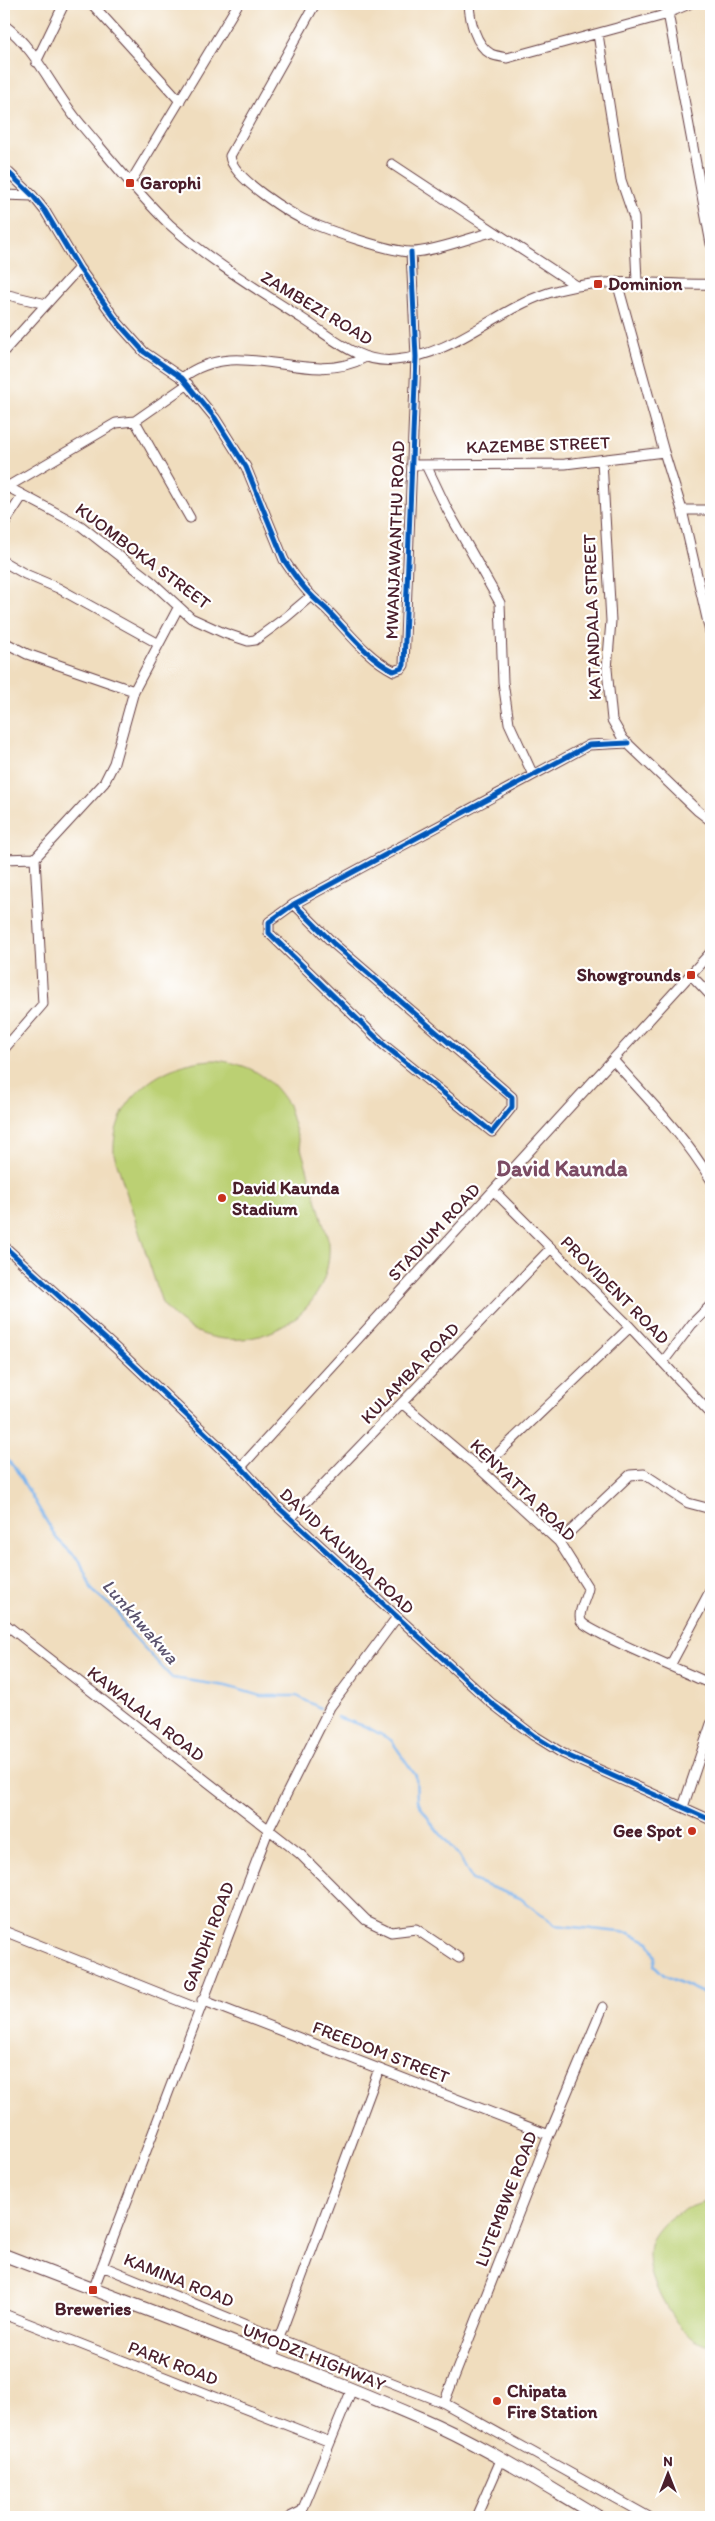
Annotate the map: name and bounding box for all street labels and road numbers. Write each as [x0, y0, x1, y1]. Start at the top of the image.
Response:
street label: ZAMBEZI ROAD [257, 266, 377, 350]
street label: KAZEMBE STREET [466, 431, 610, 459]
street label: MWANJAWANTHU ROAD [381, 440, 409, 640]
street label: KUOMBOKA STREET [71, 498, 215, 614]
street label: KATANDALA STREET [578, 533, 606, 701]
street label: STADIUM ROAD [383, 1178, 485, 1286]
street label: PROVIDENT ROAD [556, 1231, 674, 1349]
street label: KULAMBA ROAD [356, 1317, 464, 1428]
street label: KENYATTA ROAD [465, 1434, 581, 1546]
street label: DAVID KAUNDA ROAD [275, 1483, 419, 1619]
street label: KAWALALA ROAD [83, 1661, 209, 1767]
street label: GANDHI ROAD [177, 1879, 239, 1995]
street label: FREEDOM STREET [310, 2016, 452, 2088]
street label: LUTEMBWE ROAD [470, 2128, 542, 2270]
street label: KAMINA ROAD [121, 2248, 237, 2312]
street label: UMODZI HIGHWAY [239, 2318, 390, 2396]
street label: PARK ROAD [125, 2336, 221, 2390]

